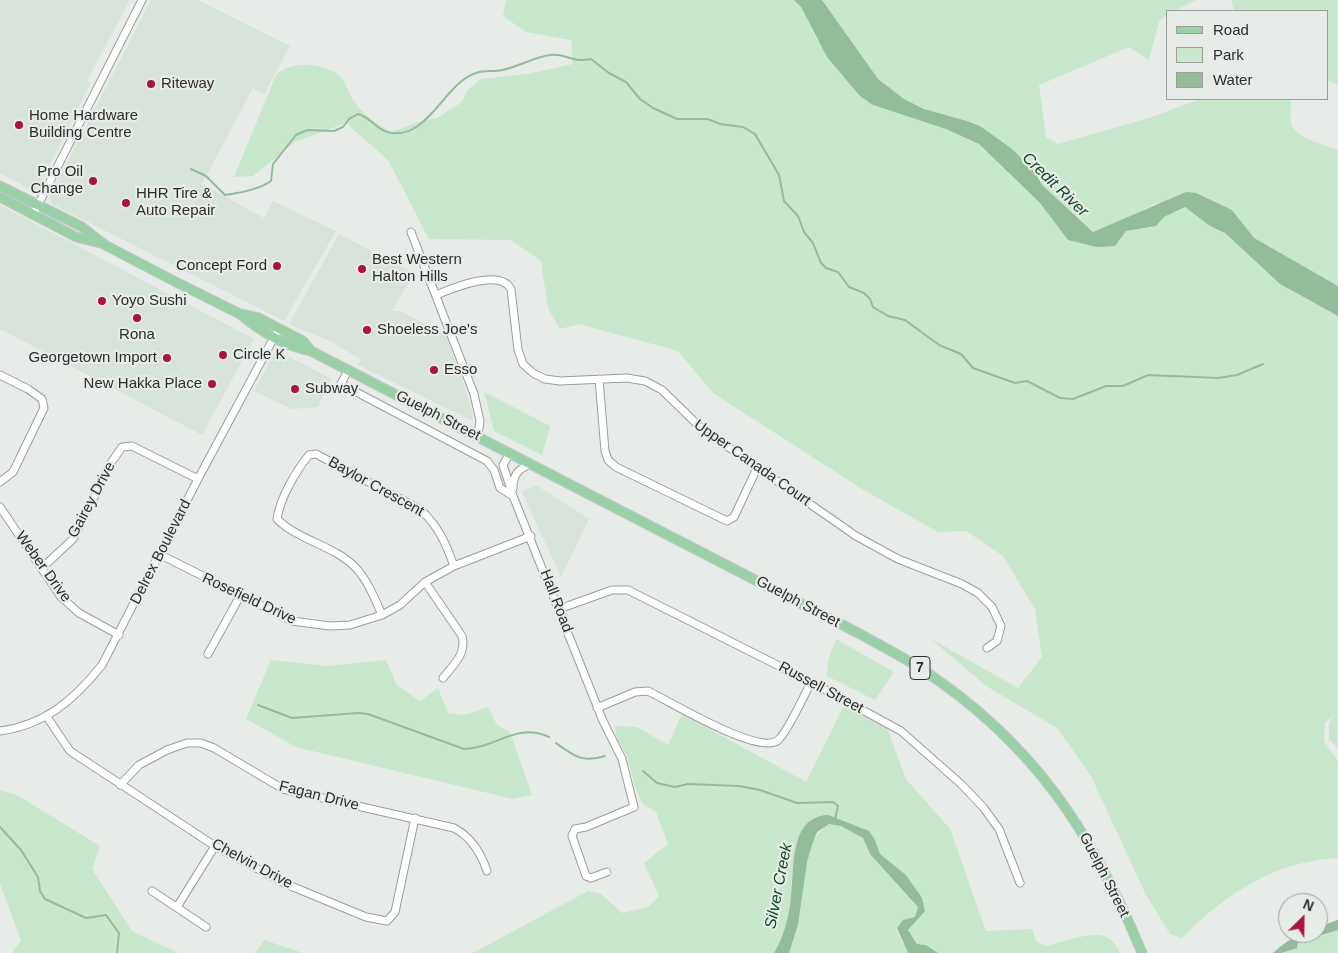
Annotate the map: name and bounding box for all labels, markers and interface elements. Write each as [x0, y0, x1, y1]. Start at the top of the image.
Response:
legend [1166, 10, 1328, 100]
text: Road [1213, 21, 1249, 38]
text: Park [1213, 46, 1244, 63]
text: Water [1213, 71, 1252, 88]
place label: Riteway [161, 75, 214, 93]
marker: Riteway [145, 78, 157, 90]
place label: Home Hardware Building Centre [29, 107, 138, 142]
marker: Home Hardware Building Centre [13, 119, 25, 131]
water label: Credit River [1018, 149, 1092, 221]
place label: Pro Oil Change [30, 163, 83, 198]
marker: Pro Oil Change [87, 175, 99, 187]
place label: HHR Tire & Auto Repair [136, 185, 215, 220]
marker: HHR Tire & Auto Repair [120, 197, 132, 209]
place label: Best Western Halton Hills [372, 251, 462, 286]
place label: Concept Ford [176, 257, 267, 275]
marker: Concept Ford [271, 260, 283, 272]
marker: Best Western Halton Hills [356, 263, 368, 275]
place label: Yoyo Sushi [112, 292, 187, 310]
marker: Yoyo Sushi [96, 295, 108, 307]
marker: Rona [131, 312, 143, 324]
place label: Shoeless Joe's [377, 321, 477, 339]
marker: Shoeless Joe's [361, 324, 373, 336]
place label: Rona [119, 326, 155, 344]
place label: Circle K [233, 346, 286, 364]
place label: Georgetown Import [29, 349, 157, 367]
marker: Circle K [217, 349, 229, 361]
marker: Georgetown Import [161, 352, 173, 364]
place label: Esso [444, 361, 477, 379]
marker: Esso [428, 364, 440, 376]
place label: New Hakka Place [84, 375, 202, 393]
marker: New Hakka Place [206, 378, 218, 390]
place label: Subway [305, 380, 358, 398]
marker: Subway [289, 383, 301, 395]
street label: Guelph Street [393, 387, 483, 445]
street label: Upper Canada Court [690, 416, 814, 510]
street label: Baylor Crescent [325, 453, 427, 521]
street label: Gairey Drive [64, 459, 120, 541]
street label: Delrex Boulevard [127, 497, 195, 607]
street label: Weber Drive [11, 528, 75, 606]
street label: Hall Road [536, 567, 576, 635]
street label: Rosefield Drive [199, 569, 299, 629]
street label: Guelph Street [753, 572, 843, 632]
road number: 7 [910, 656, 930, 680]
street label: Russell Street [776, 658, 866, 718]
street label: Fagan Drive [277, 777, 361, 815]
street label: Guelph Street [1075, 830, 1133, 920]
street label: Chelvin Drive [208, 835, 296, 893]
water label: Silver Creek [761, 841, 797, 931]
north arrow [1278, 893, 1328, 943]
text: N [1301, 896, 1316, 914]

